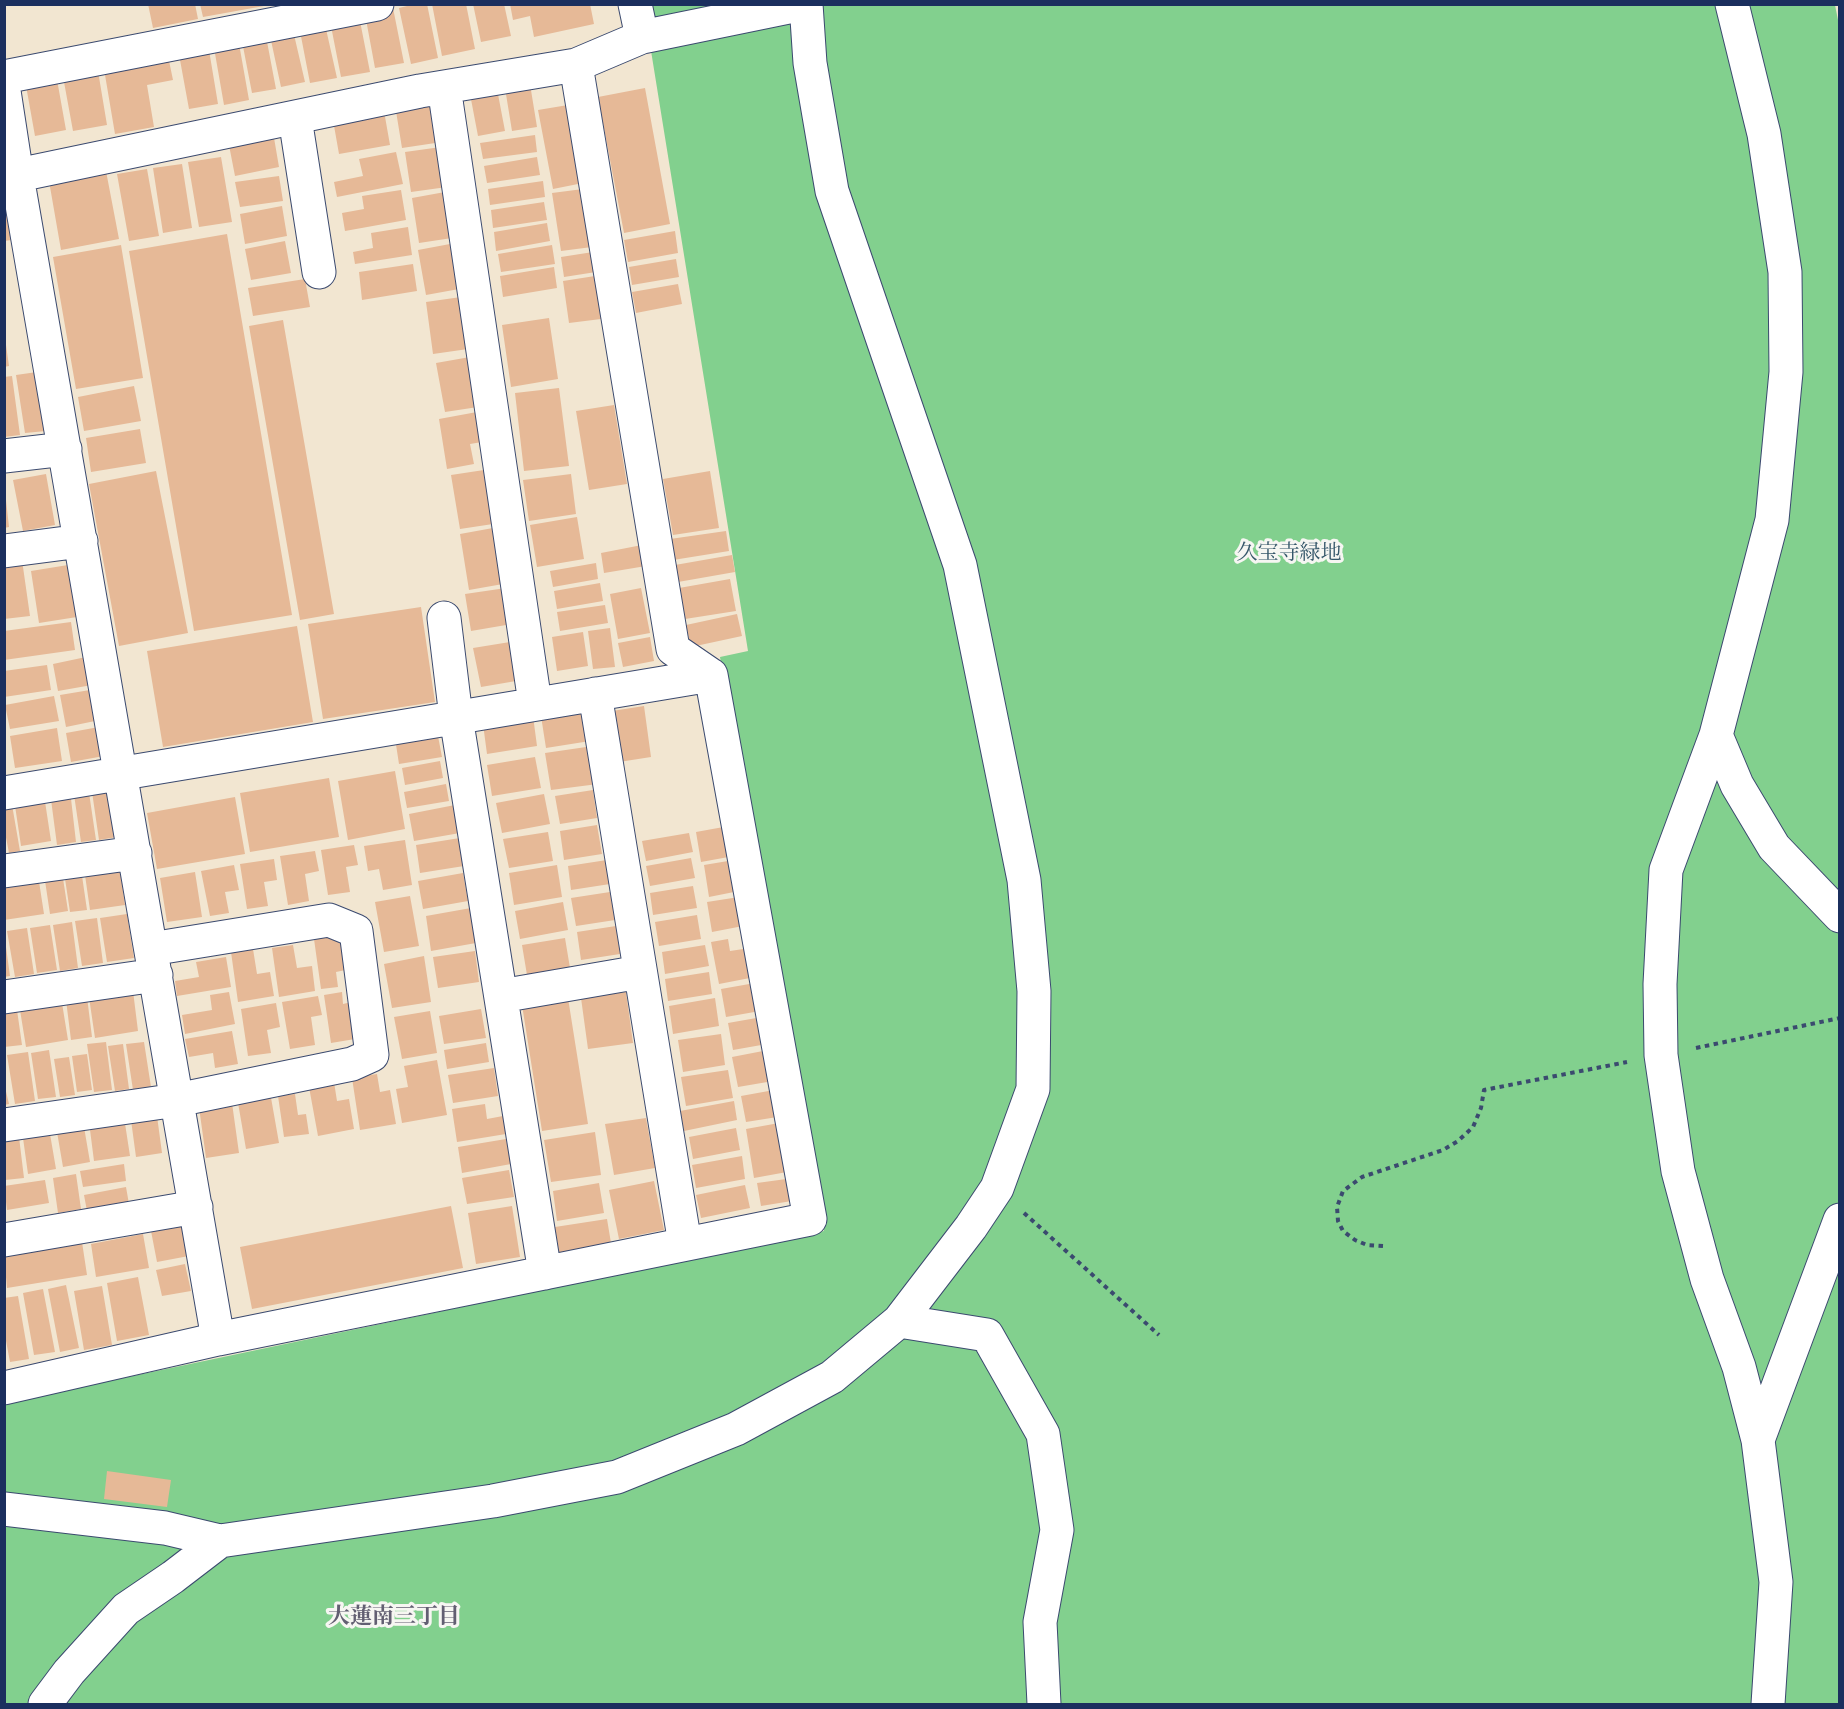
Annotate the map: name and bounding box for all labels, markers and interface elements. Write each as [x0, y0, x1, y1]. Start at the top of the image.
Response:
park label: 久宝寺緑地 [1237, 542, 1341, 568]
district label: 大蓮南三丁目 [328, 1605, 460, 1631]

